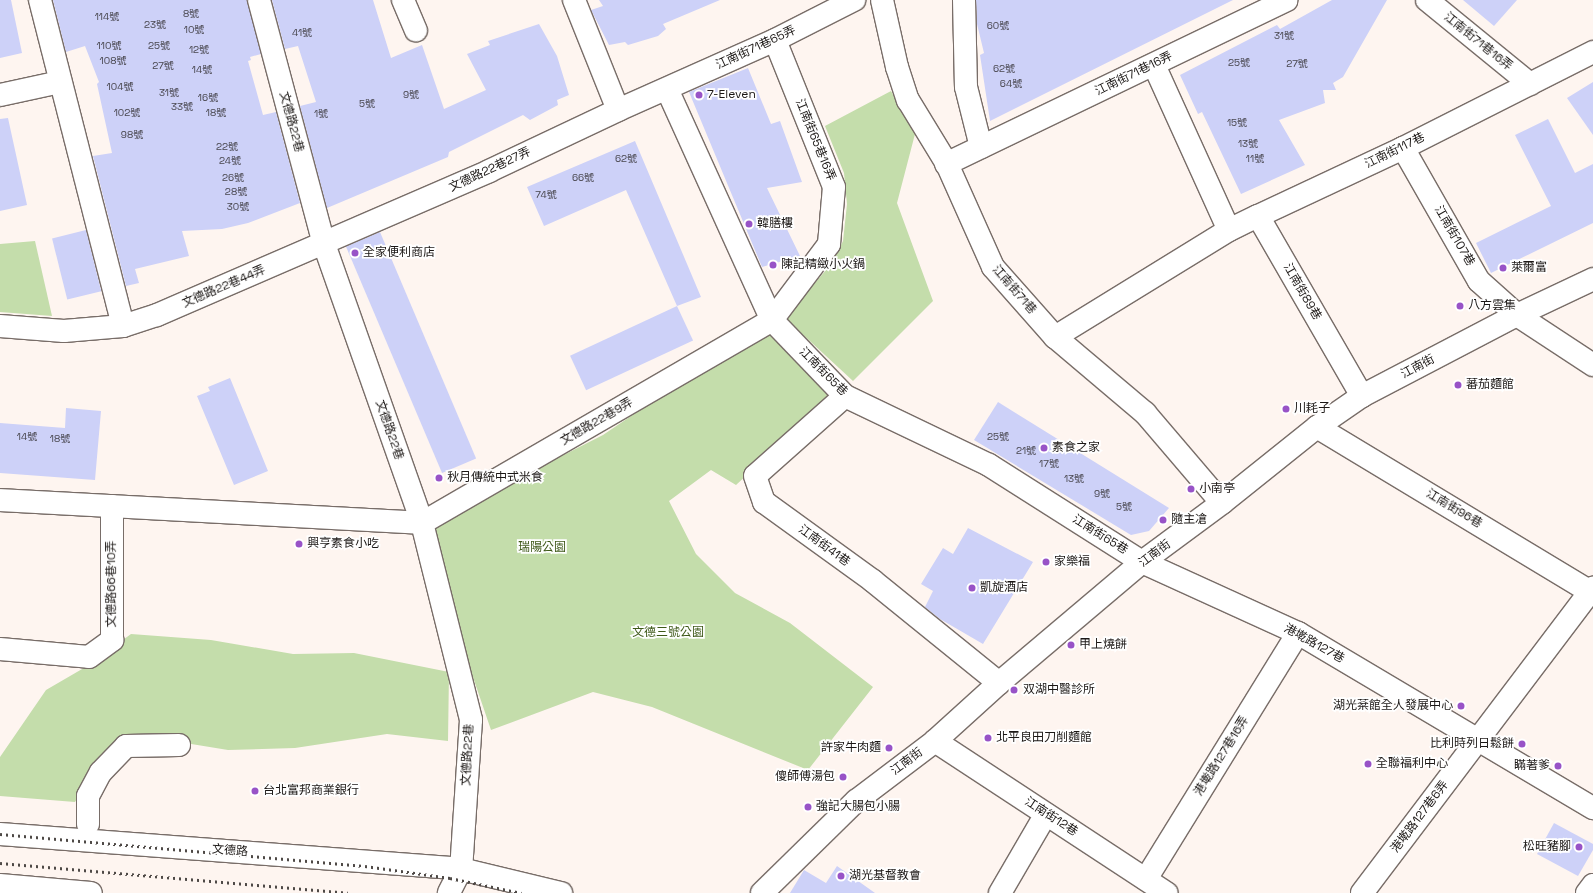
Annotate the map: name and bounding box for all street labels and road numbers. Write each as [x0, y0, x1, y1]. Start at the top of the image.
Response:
street label: 江南街71巷16弄 [1441, 10, 1515, 74]
street label: 江南街71巷65弄 [714, 23, 798, 73]
street label: 江南街71巷16弄 [1093, 49, 1175, 99]
street label: 文德路22巷 [276, 90, 306, 154]
street label: 江南街65巷16弄 [792, 97, 838, 183]
street label: 江南街117巷 [1363, 130, 1427, 172]
street label: 文德路22巷27弄 [447, 145, 533, 195]
street label: 江南街107巷 [1431, 203, 1477, 269]
street label: 江南街89巷 [1280, 261, 1324, 323]
street label: 文德路22巷44弄 [180, 263, 268, 311]
street label: 江南街71巷 [989, 263, 1039, 317]
street label: 江南街65巷 [796, 345, 850, 399]
street label: 江南街 [1399, 352, 1437, 382]
street label: 文德路22巷9弄 [558, 395, 636, 449]
street label: 文德路22巷 [372, 398, 406, 462]
street label: 江南街96巷 [1423, 487, 1485, 531]
street label: 江南街65巷 [1070, 512, 1130, 558]
street label: 江南街41巷 [795, 522, 853, 570]
street label: 江南街 [1136, 537, 1174, 571]
street label: 文德路66巷10弄 [105, 540, 119, 628]
street label: 港墘路127巷 [1281, 621, 1347, 667]
street label: 港墘路127巷16弄 [1192, 713, 1252, 799]
street label: 文德路22巷 [459, 723, 477, 787]
street label: 江南街 [888, 745, 926, 779]
street label: 港墘路127巷6弄 [1388, 778, 1452, 856]
street label: 江南街12巷 [1022, 795, 1080, 839]
street label: 文德路 [212, 843, 248, 859]

